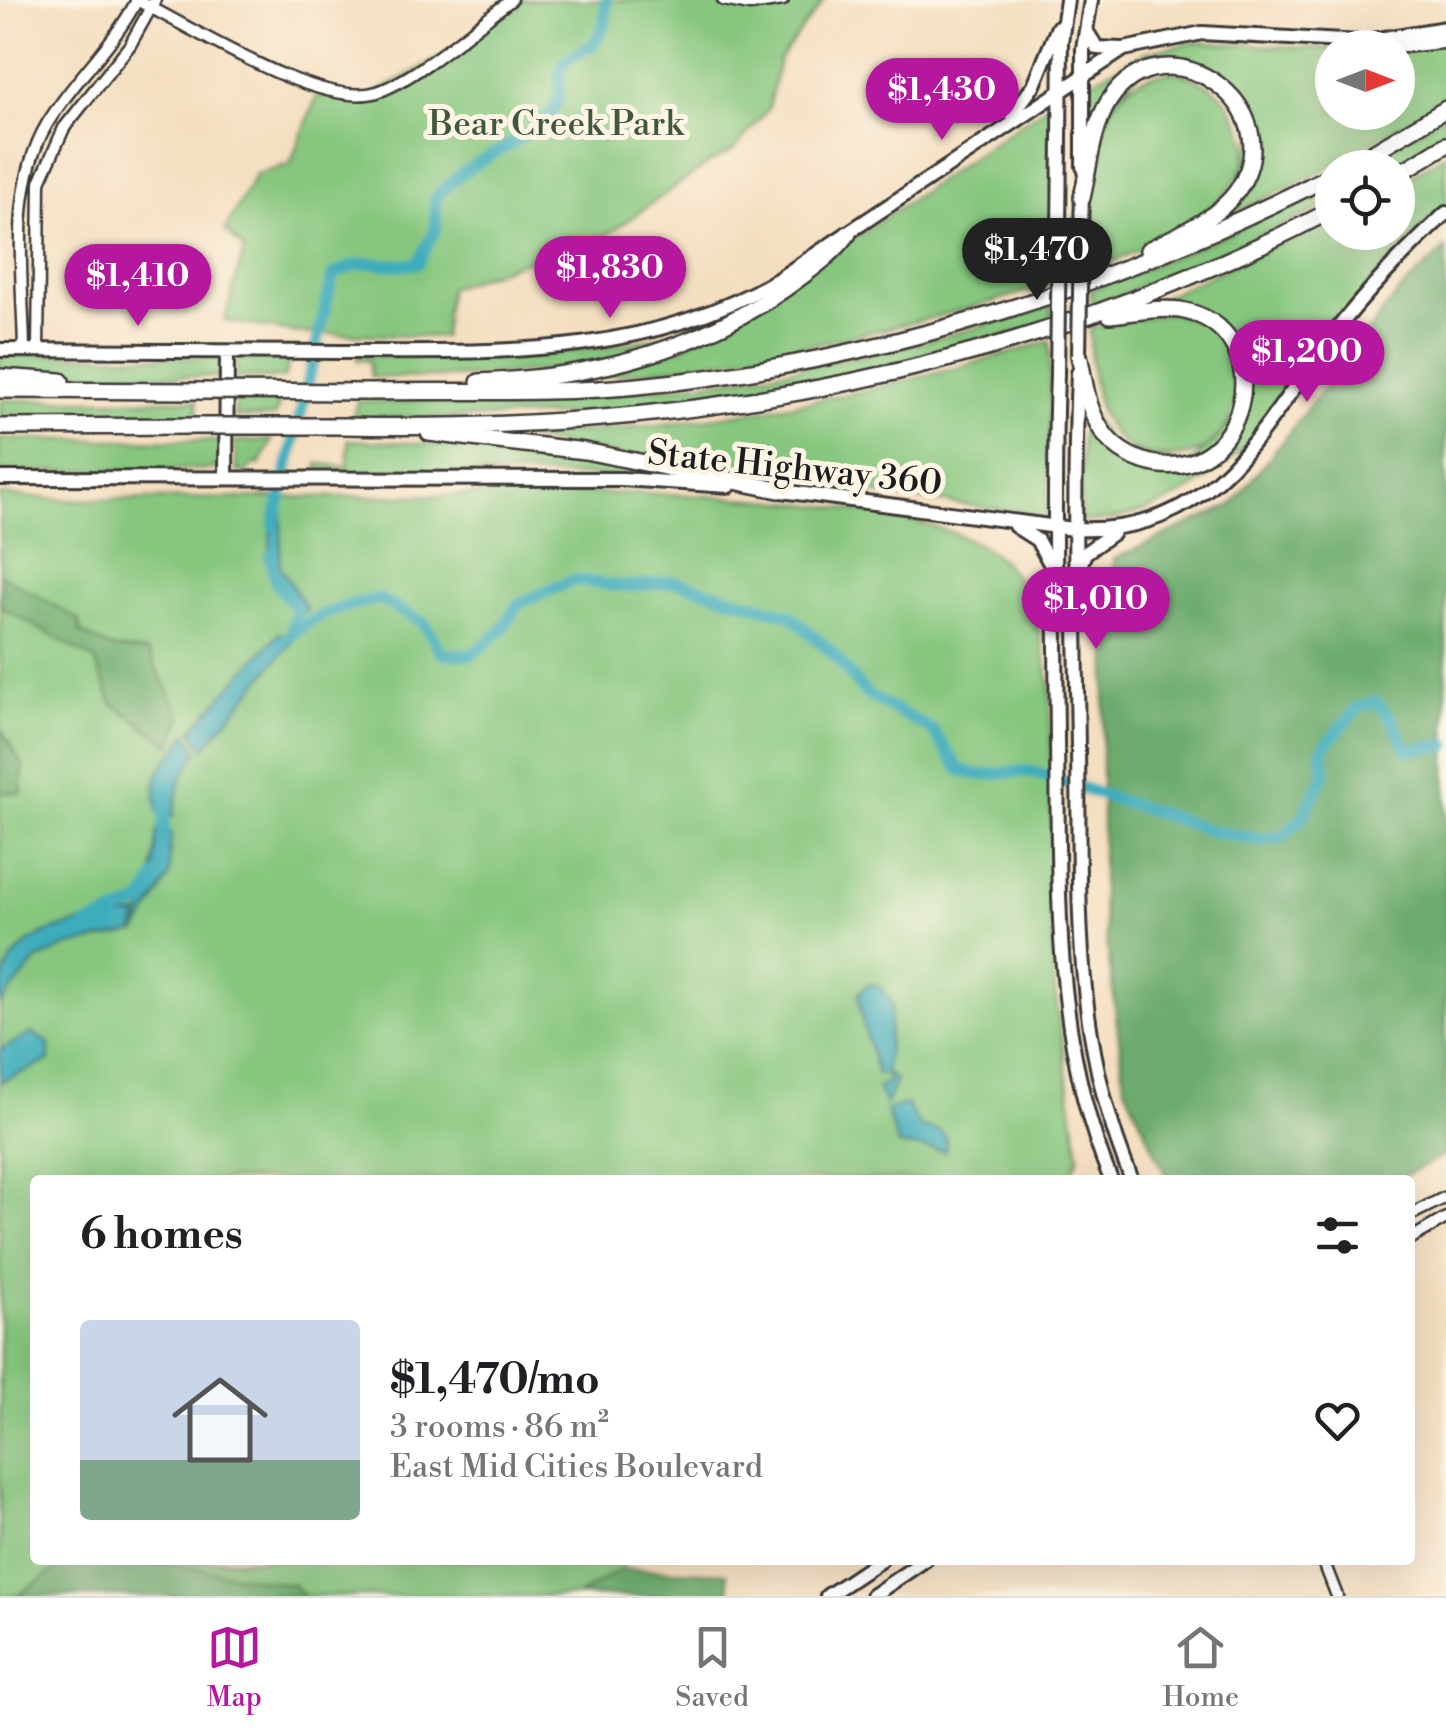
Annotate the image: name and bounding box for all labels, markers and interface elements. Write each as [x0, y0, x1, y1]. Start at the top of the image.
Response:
north arrow [1315, 30, 1415, 130]
map controls [1315, 30, 1415, 250]
pin: $1,430 [861, 58, 1023, 143]
text: $1,430 [888, 70, 996, 110]
park label: Bear Creek Park [428, 103, 685, 146]
button: locate [1315, 150, 1415, 250]
pin: $1,470 [956, 218, 1118, 303]
text: $1,470 [984, 230, 1090, 270]
pin: $1,830 [529, 236, 691, 321]
pin: $1,410 [57, 244, 219, 329]
text: $1,830 [556, 248, 664, 288]
text: $1,410 [86, 256, 190, 296]
pin: $1,200 [1226, 320, 1388, 405]
text: $1,200 [1251, 332, 1363, 372]
street label: State Highway 360 [645, 432, 944, 505]
pin: $1,010 [1015, 567, 1177, 652]
text: $1,010 [1044, 579, 1148, 619]
icon: filters [1310, 1208, 1365, 1263]
text: 6 homes [80, 1209, 243, 1262]
text: $1,470/mo [390, 1354, 600, 1407]
icon: home [160, 1360, 280, 1480]
icon: heart [1310, 1393, 1365, 1448]
text: 3 rooms · 86 m² [390, 1407, 609, 1447]
text: East Mid Cities Boulevard [390, 1447, 763, 1487]
tab: Map [207, 1620, 262, 1715]
tab: Saved [675, 1620, 749, 1715]
tab: Home [1162, 1620, 1239, 1715]

